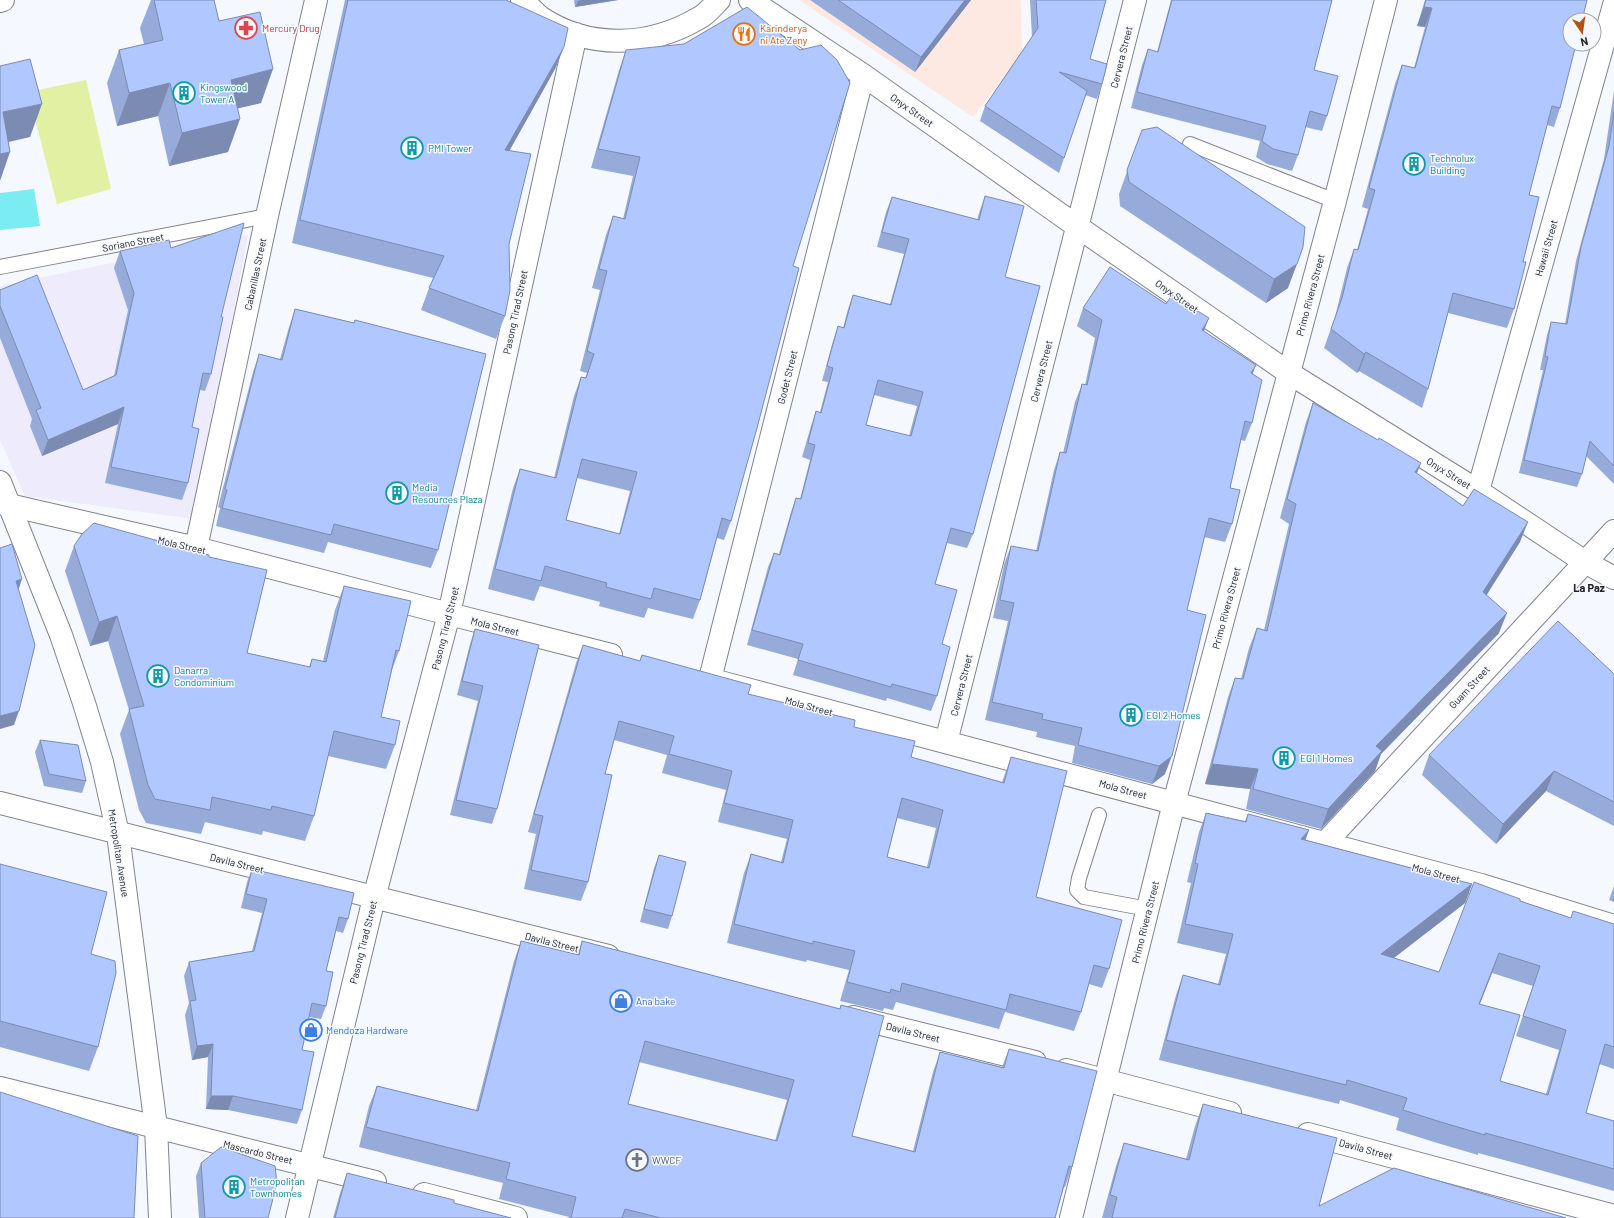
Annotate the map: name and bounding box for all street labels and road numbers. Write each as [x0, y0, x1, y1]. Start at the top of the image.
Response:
street label: Cervera Street [1108, 25, 1135, 89]
street label: Onyx Street [888, 91, 936, 130]
street label: Hawaii Street [1532, 218, 1560, 278]
street label: Soriano Street [101, 230, 165, 254]
street label: Cabanillas Street [241, 236, 269, 311]
street label: Primo Rivera Street [1293, 252, 1327, 337]
street label: Pasong Tirad Street [500, 269, 530, 355]
street label: Onyx Street [1153, 277, 1201, 316]
street label: Cervera Street [1028, 339, 1055, 403]
street label: Godet Street [774, 348, 800, 405]
street label: Onyx Street [1425, 455, 1474, 492]
street label: Mola Street [157, 534, 208, 556]
street label: Primo Rivera Street [1209, 565, 1243, 650]
street label: Pasong Tirad Street [429, 585, 461, 671]
street label: Mola Street [470, 614, 521, 638]
street label: Cervera Street [948, 653, 975, 717]
street label: Guam Street [1446, 663, 1492, 711]
street label: Mola Street [784, 694, 835, 718]
street label: Mola Street [1098, 777, 1149, 801]
street label: Metropolitan Avenue [106, 808, 132, 898]
street label: Davila Street [209, 851, 266, 876]
street label: Mola Street [1411, 861, 1462, 885]
street label: Primo Rivera Street [1129, 879, 1161, 964]
street label: Pasong Tirad Street [347, 899, 379, 985]
street label: Davila Street [524, 930, 581, 955]
street label: Davila Street [885, 1020, 942, 1045]
street label: Davila Street [1338, 1136, 1395, 1162]
street label: Mascardo Street [222, 1138, 294, 1167]

